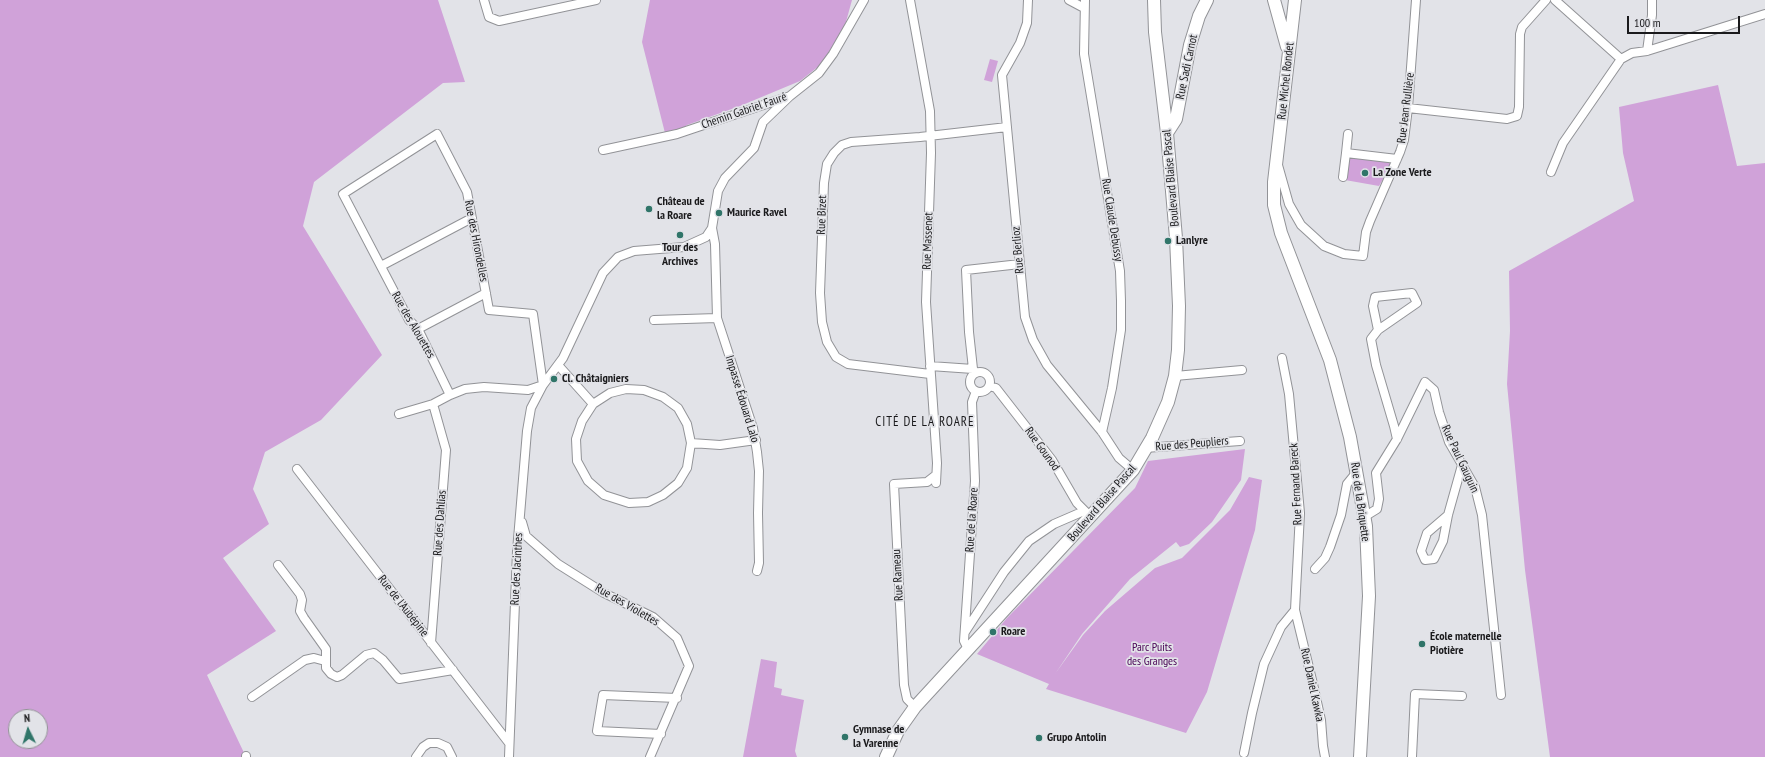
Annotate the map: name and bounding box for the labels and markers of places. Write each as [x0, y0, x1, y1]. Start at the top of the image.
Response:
place label: La Zone Verte [1373, 166, 1432, 180]
marker: La Zone Verte [1360, 168, 1370, 178]
place label: Château de la Roare [657, 195, 705, 223]
marker: Château de la Roare [644, 204, 654, 214]
place label: Maurice Ravel [727, 206, 787, 220]
marker: Maurice Ravel [714, 208, 724, 218]
marker: Tour des Archives [675, 230, 685, 240]
place label: Lanlyre [1176, 234, 1208, 248]
marker: Lanlyre [1163, 236, 1173, 246]
place label: Tour des Archives [662, 241, 698, 269]
place label: Cl. Châtaigniers [562, 372, 629, 386]
marker: Cl. Châtaigniers [549, 374, 559, 384]
place label: Roare [1001, 625, 1026, 639]
marker: Roare [988, 627, 998, 637]
place label: École maternelle Piotière [1430, 630, 1502, 658]
marker: École maternelle Piotière [1417, 639, 1427, 649]
place label: Gymnase de la Varenne [853, 723, 904, 751]
place label: Grupo Antolin [1047, 731, 1106, 745]
marker: Gymnase de la Varenne [840, 732, 850, 742]
marker: Grupo Antolin [1034, 733, 1044, 743]

